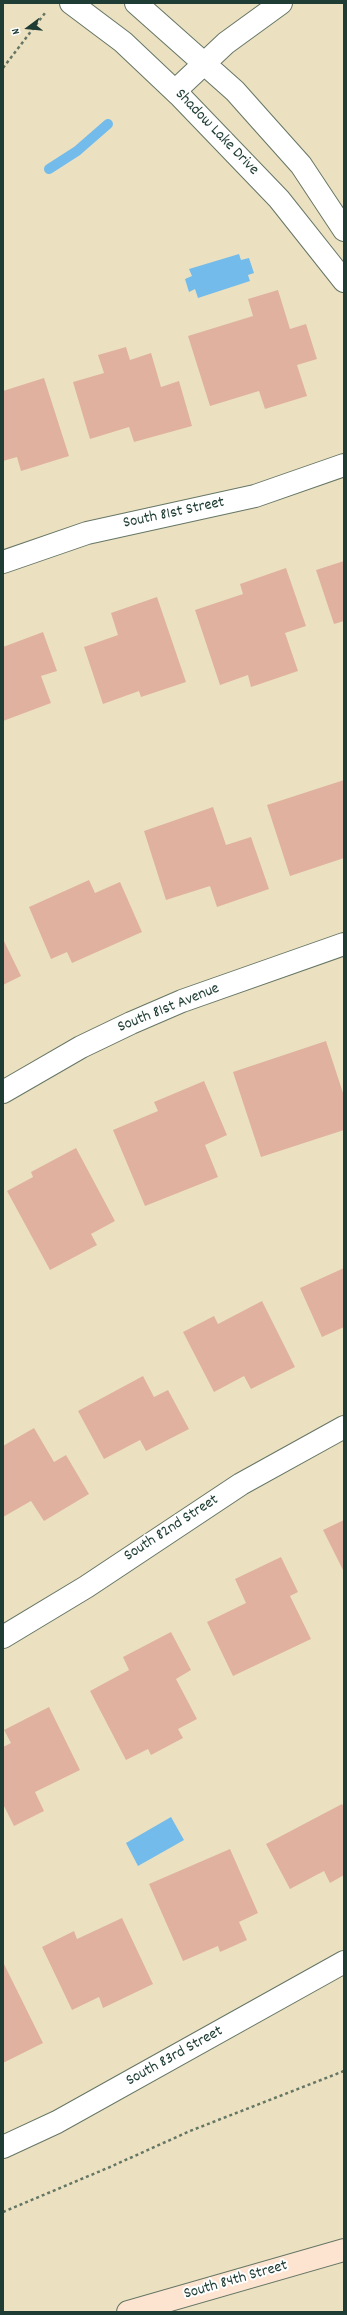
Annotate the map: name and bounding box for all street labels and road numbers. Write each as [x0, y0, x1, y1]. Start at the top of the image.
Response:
street label: Shadow Lake Drive [170, 86, 262, 180]
street label: South 81st Street [122, 494, 226, 534]
street label: South 81st Avenue [115, 980, 223, 1038]
street label: South 82nd Street [121, 1491, 223, 1567]
street label: South 83rd Street [123, 2023, 227, 2091]
street label: South 84th Street [182, 2257, 290, 2305]

